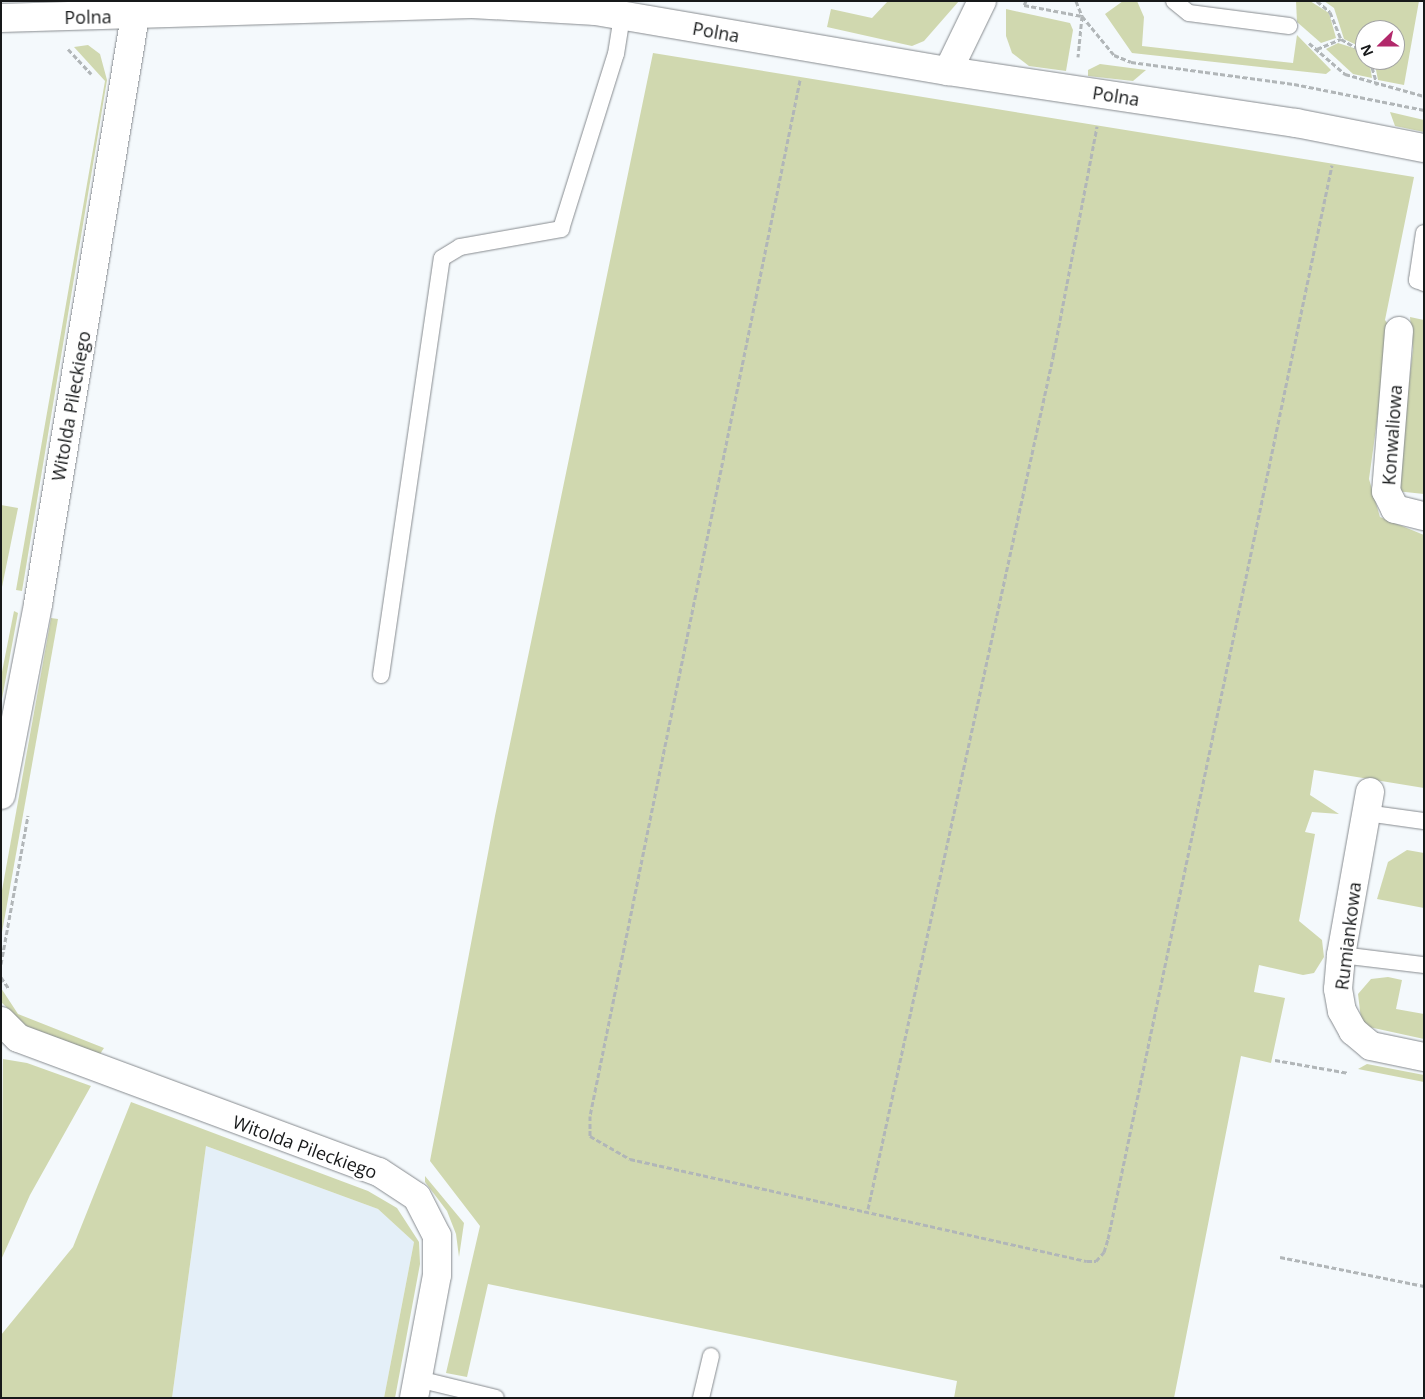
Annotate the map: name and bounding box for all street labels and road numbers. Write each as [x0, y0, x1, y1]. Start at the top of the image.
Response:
street label: Polna [64, 6, 112, 28]
street label: Polna [691, 17, 741, 47]
street label: Polna [1091, 82, 1141, 110]
street label: Witolda Pileckiego [47, 329, 95, 483]
street label: Konwaliowa [1378, 384, 1406, 486]
street label: Rumiankowa [1331, 881, 1365, 991]
street label: Witolda Pileckiego [230, 1111, 380, 1183]

